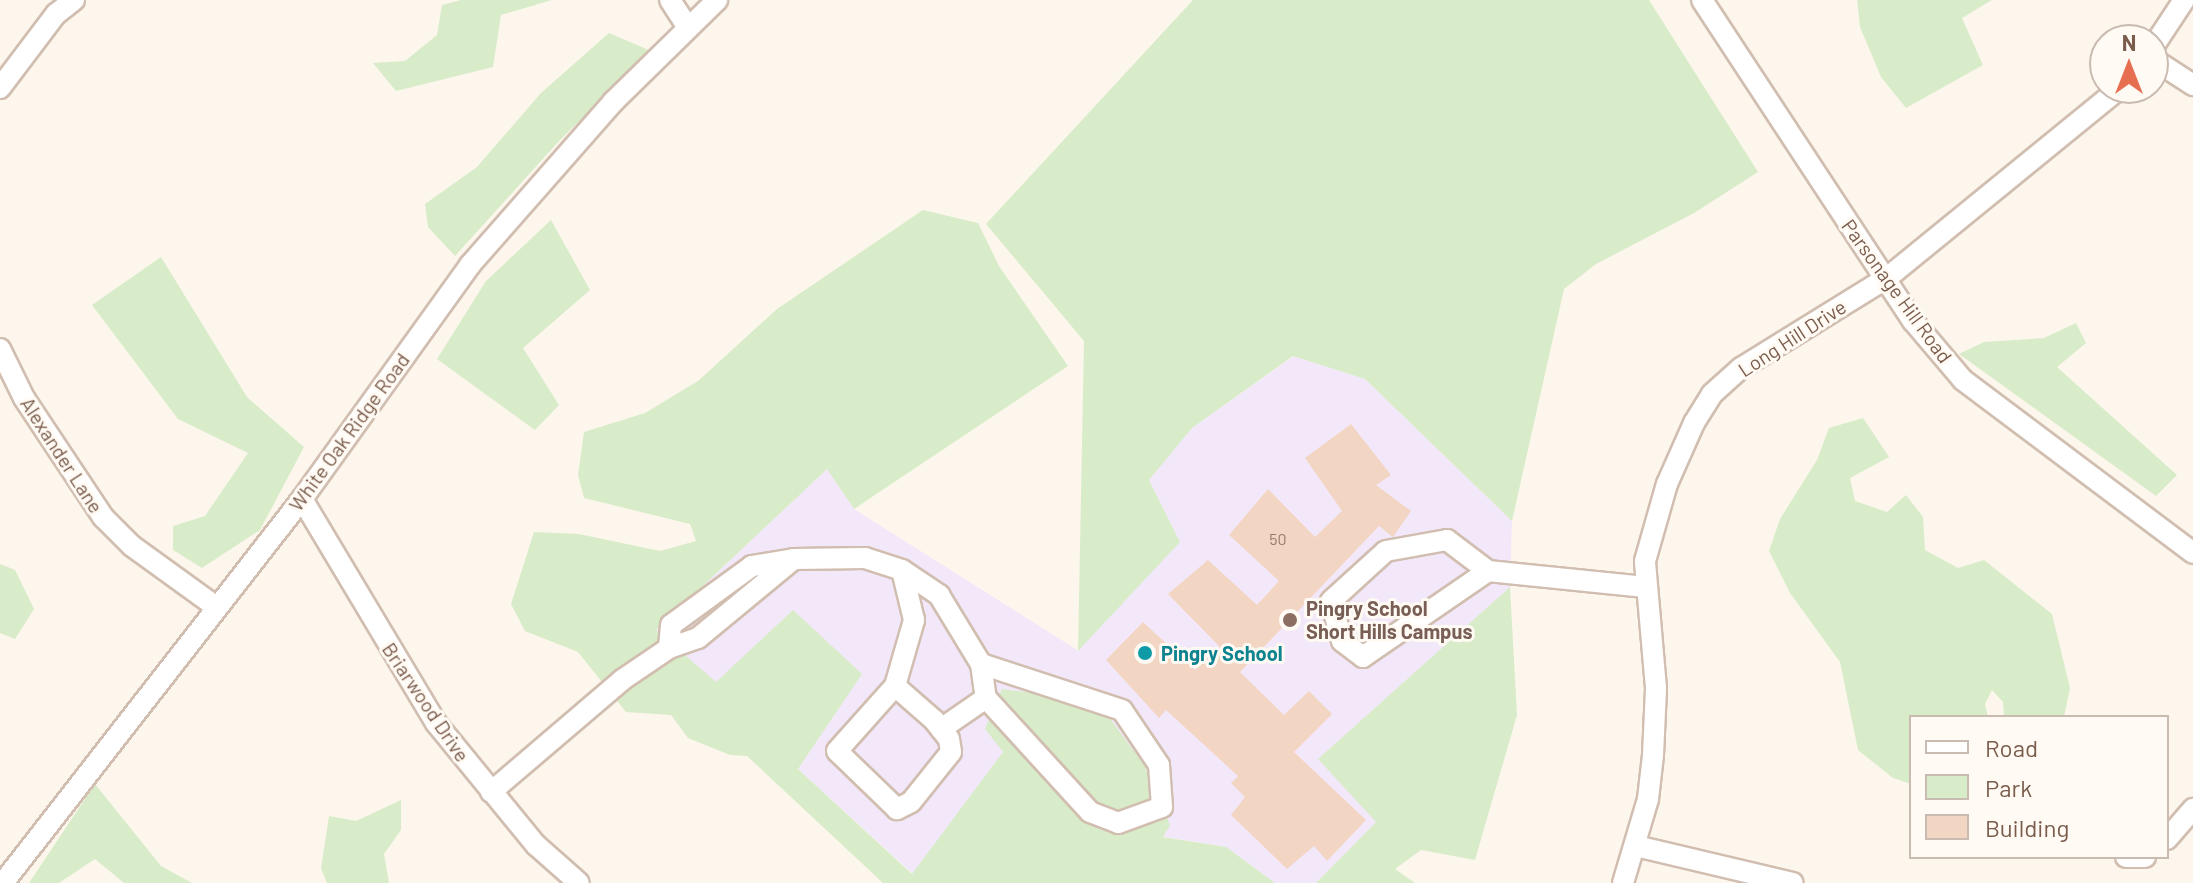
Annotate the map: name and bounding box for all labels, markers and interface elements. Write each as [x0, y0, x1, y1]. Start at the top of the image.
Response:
north arrow [2089, 24, 2169, 104]
text: N [2122, 29, 2136, 55]
street label: Parsonage Hill Road [1837, 214, 1957, 368]
street label: Long Hill Drive [1734, 294, 1850, 382]
street label: White Oak Ridge Road [284, 348, 414, 516]
street label: Alexander Lane [16, 393, 108, 517]
house number: 50 [1269, 529, 1287, 549]
place label: Pingry School Short Hills Campus [1306, 596, 1472, 643]
marker: Pingry School Short Hills Campus [1281, 611, 1299, 629]
street label: Briarwood Drive [377, 638, 475, 766]
place label: Pingry School [1161, 641, 1283, 665]
marker: Pingry School [1136, 644, 1154, 662]
legend [1909, 715, 2169, 859]
text: Road [1985, 733, 2038, 762]
text: Park [1985, 773, 2032, 802]
text: Building [1985, 813, 2069, 842]

